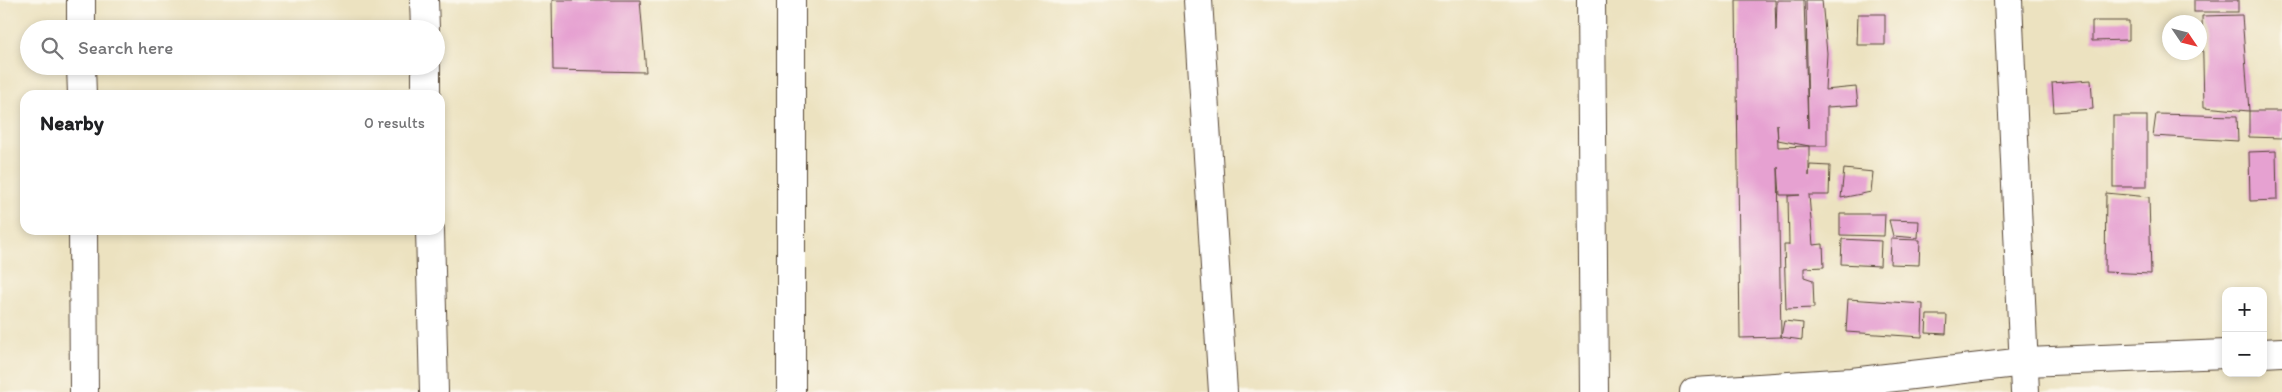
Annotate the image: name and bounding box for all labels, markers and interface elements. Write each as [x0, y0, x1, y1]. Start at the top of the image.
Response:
north arrow [2162, 15, 2207, 60]
search box [20, 20, 445, 75]
icon: search [38, 34, 66, 62]
text: Search here [78, 36, 173, 59]
text: Nearby [40, 110, 104, 135]
text: 0 results [364, 113, 425, 132]
map controls [2222, 287, 2267, 377]
button: + [2222, 287, 2267, 332]
button: − [2222, 332, 2267, 377]

